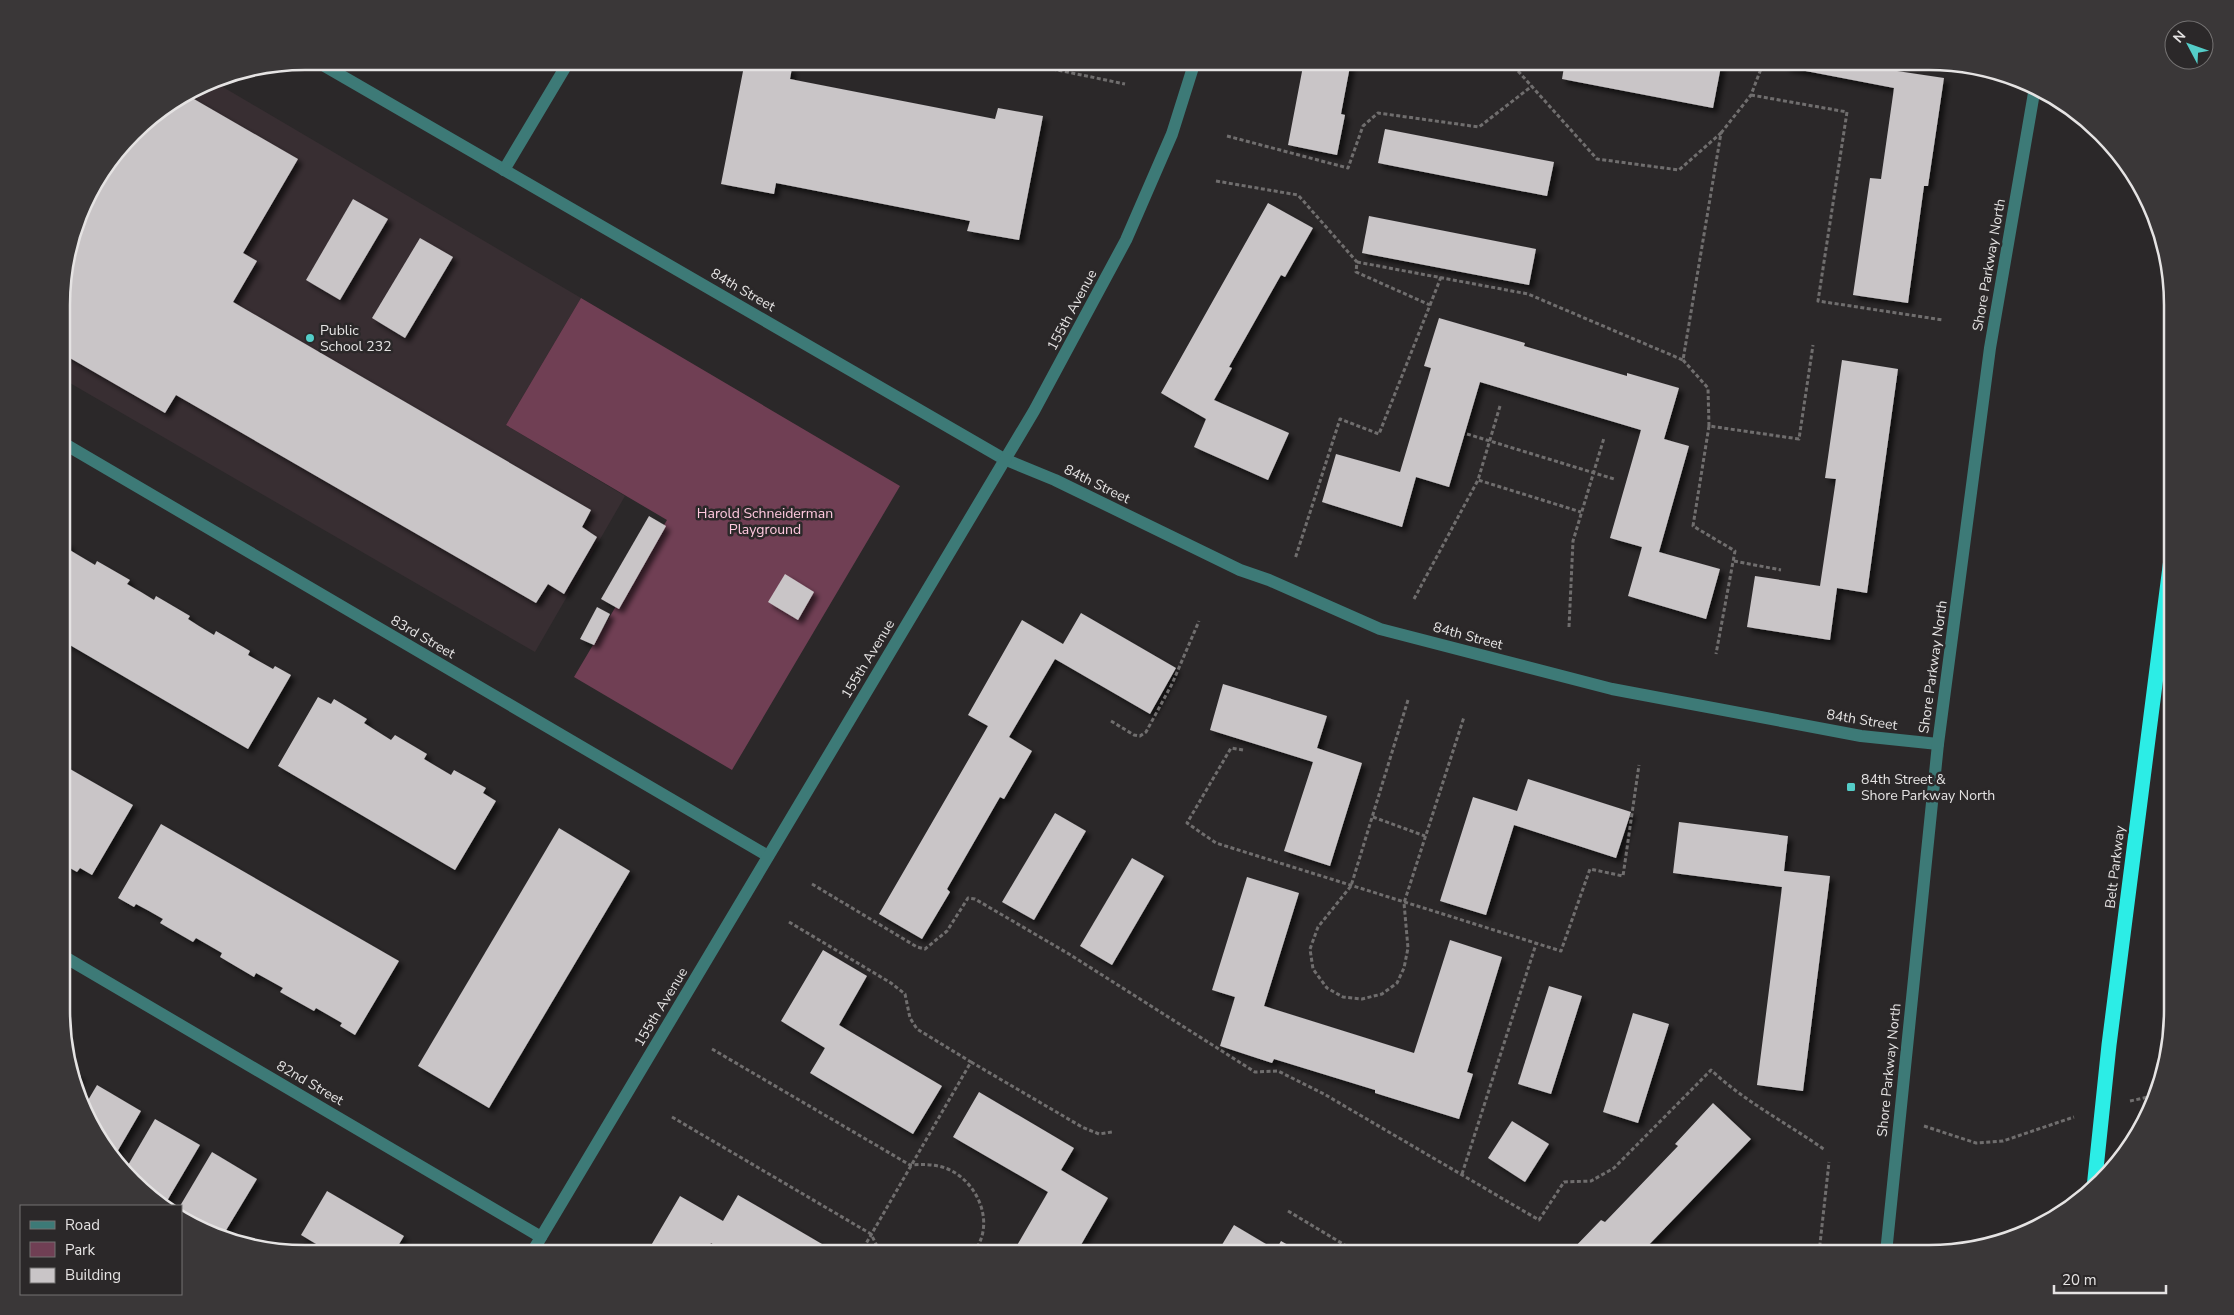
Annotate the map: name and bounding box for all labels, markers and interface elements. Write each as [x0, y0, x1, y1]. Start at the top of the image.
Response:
north arrow [2164, 20, 2214, 70]
text: N [2169, 27, 2190, 47]
street label: Shore Parkway North [1968, 197, 2010, 333]
street label: 84th Street [707, 264, 779, 316]
street label: 155th Avenue [1043, 266, 1101, 354]
place label: Public School 232 [320, 321, 392, 356]
marker: Public School 232 [304, 332, 316, 344]
street label: 84th Street [1061, 460, 1133, 508]
park label: Harold Schneiderman Playground [697, 504, 833, 539]
street label: Shore Parkway North [1914, 599, 1952, 735]
street label: 83rd Street [387, 611, 459, 663]
street label: 155th Avenue [837, 616, 899, 702]
street label: 84th Street [1431, 618, 1505, 654]
street label: 84th Street [1825, 705, 1899, 735]
place label: 84th Street & Shore Parkway North [1861, 770, 1995, 805]
marker: 84th Street & Shore Parkway North [1845, 781, 1857, 793]
street label: Belt Parkway [2100, 824, 2130, 910]
street label: 155th Avenue [630, 964, 692, 1050]
street label: Shore Parkway North [1873, 1002, 1905, 1138]
street label: 82nd Street [273, 1056, 347, 1110]
legend [20, 1205, 182, 1295]
text: Road [65, 1215, 100, 1235]
text: Park [65, 1240, 95, 1260]
scale bar [2054, 1262, 2166, 1294]
text: Building [65, 1265, 121, 1285]
text: 20 m [2062, 1270, 2097, 1290]

